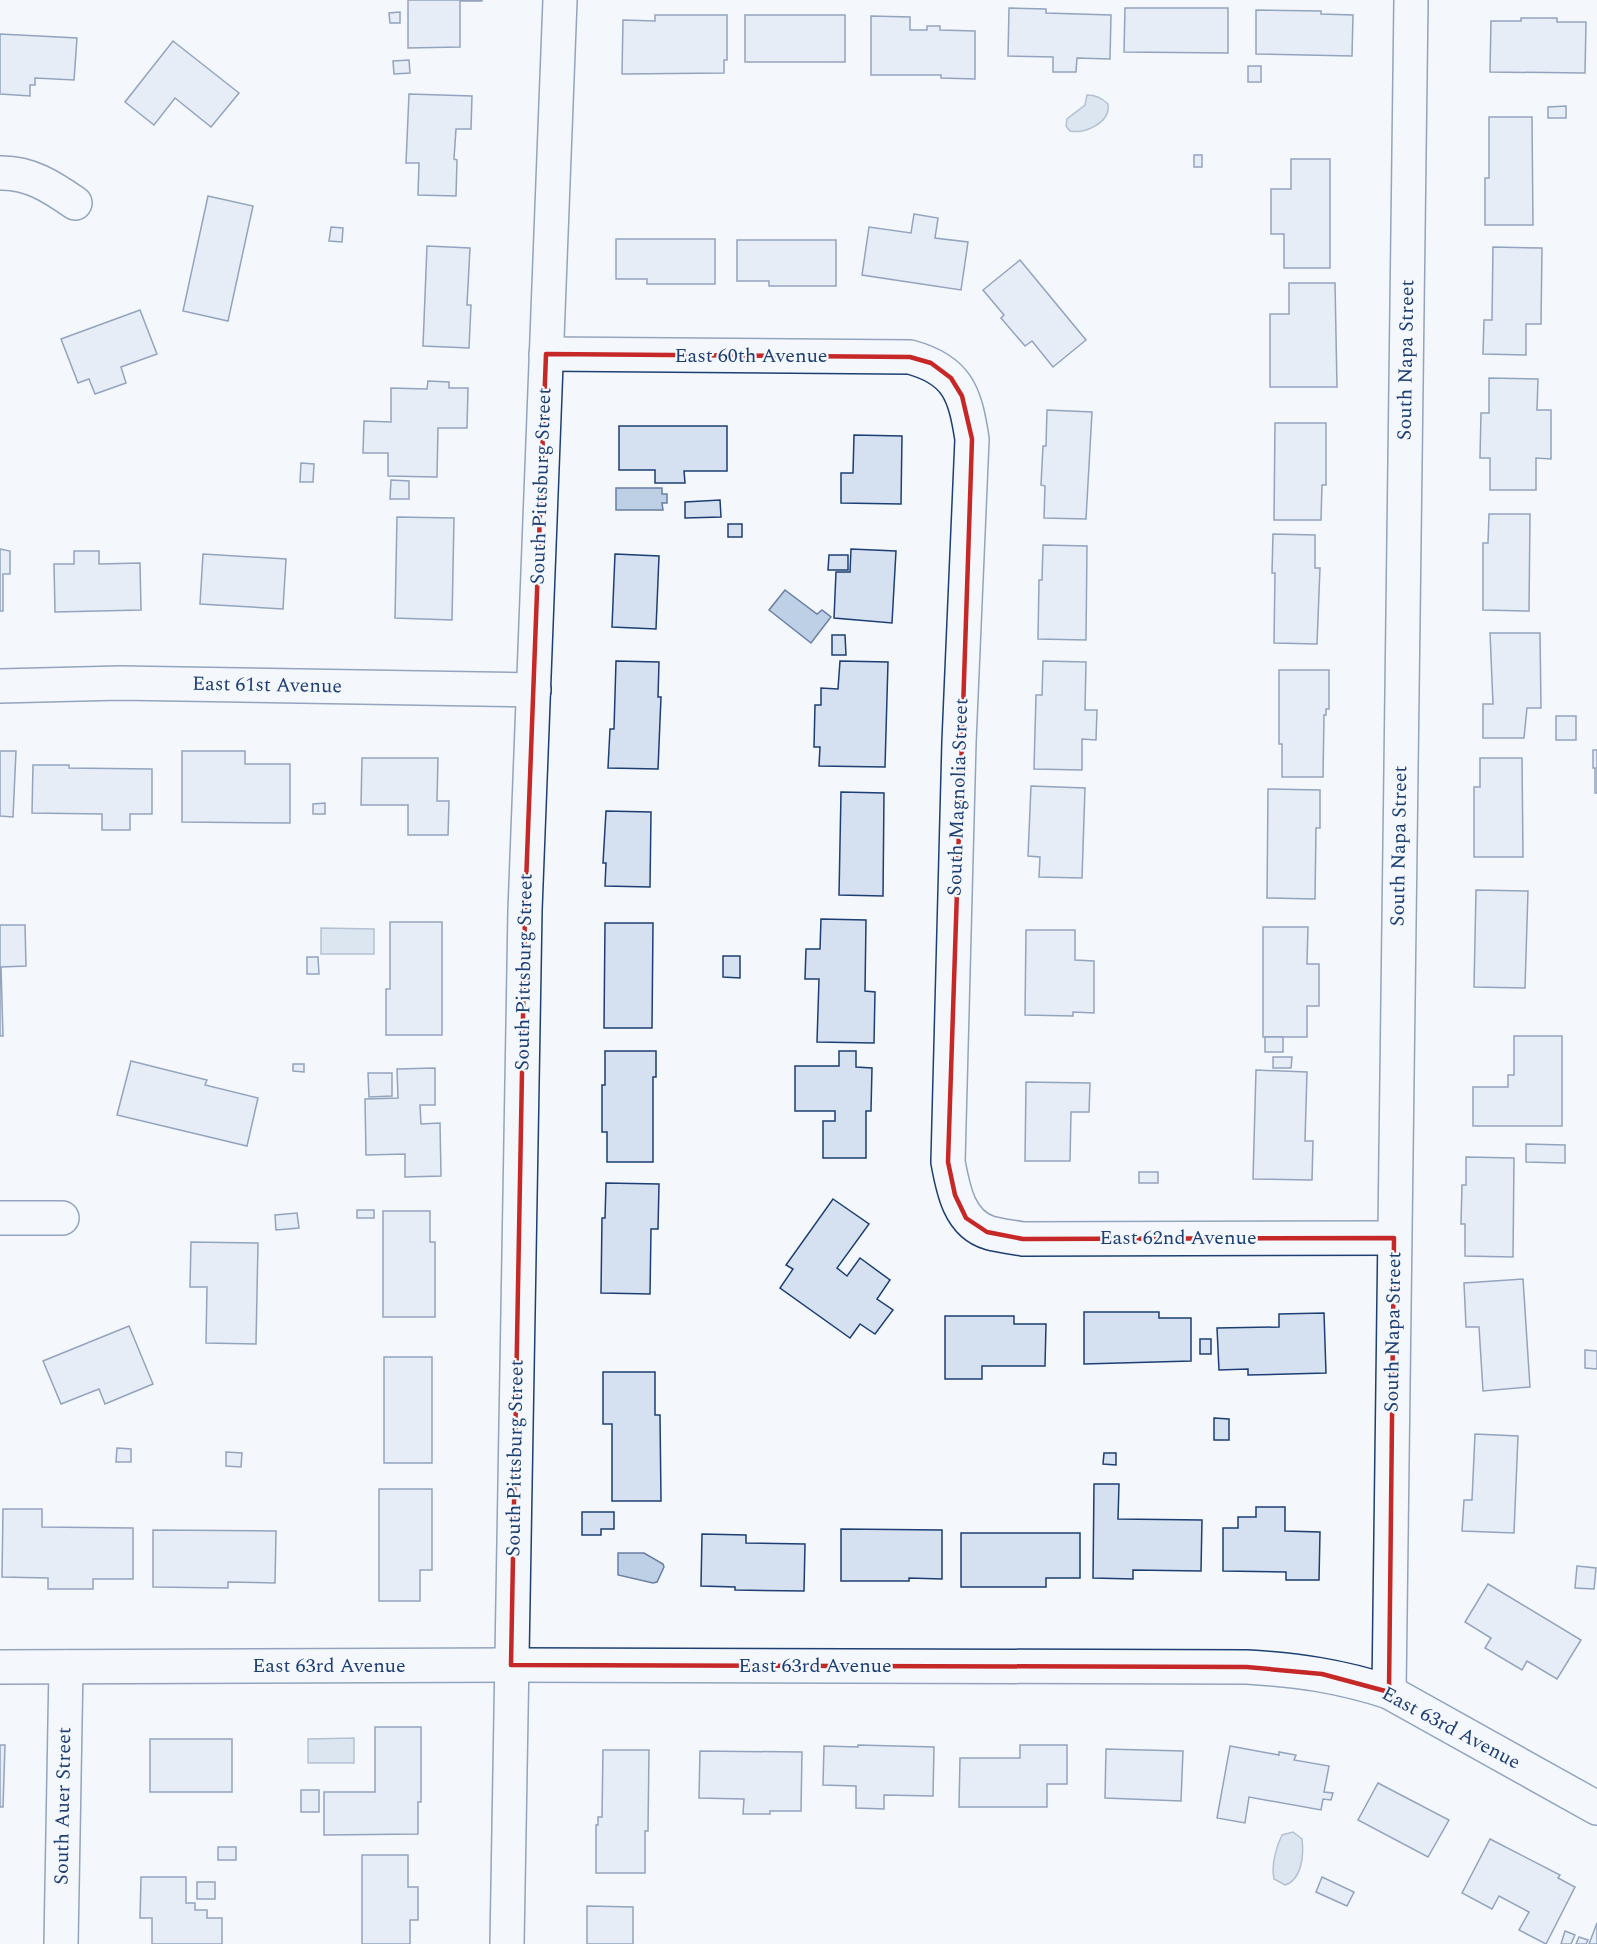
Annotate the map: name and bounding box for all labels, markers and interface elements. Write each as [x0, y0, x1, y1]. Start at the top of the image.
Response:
street label: South Napa Street [1390, 279, 1422, 441]
street label: East 60th Avenue [674, 341, 828, 371]
street label: South Pittsburg Street [523, 387, 559, 585]
street label: East 61st Avenue [192, 669, 342, 701]
street label: South Magnolia Street [940, 697, 976, 897]
street label: South Napa Street [1383, 765, 1415, 927]
street label: South Pittsburg Street [507, 873, 541, 1071]
street label: East 62nd Avenue [1099, 1223, 1257, 1253]
street label: South Napa Street [1377, 1251, 1409, 1413]
street label: South Pittsburg Street [498, 1359, 532, 1557]
street label: East 63rd Avenue [252, 1651, 406, 1681]
street label: East 63rd Avenue [738, 1651, 892, 1681]
street label: East 63rd Avenue [1376, 1679, 1526, 1777]
street label: South Auer Street [47, 1727, 79, 1885]

